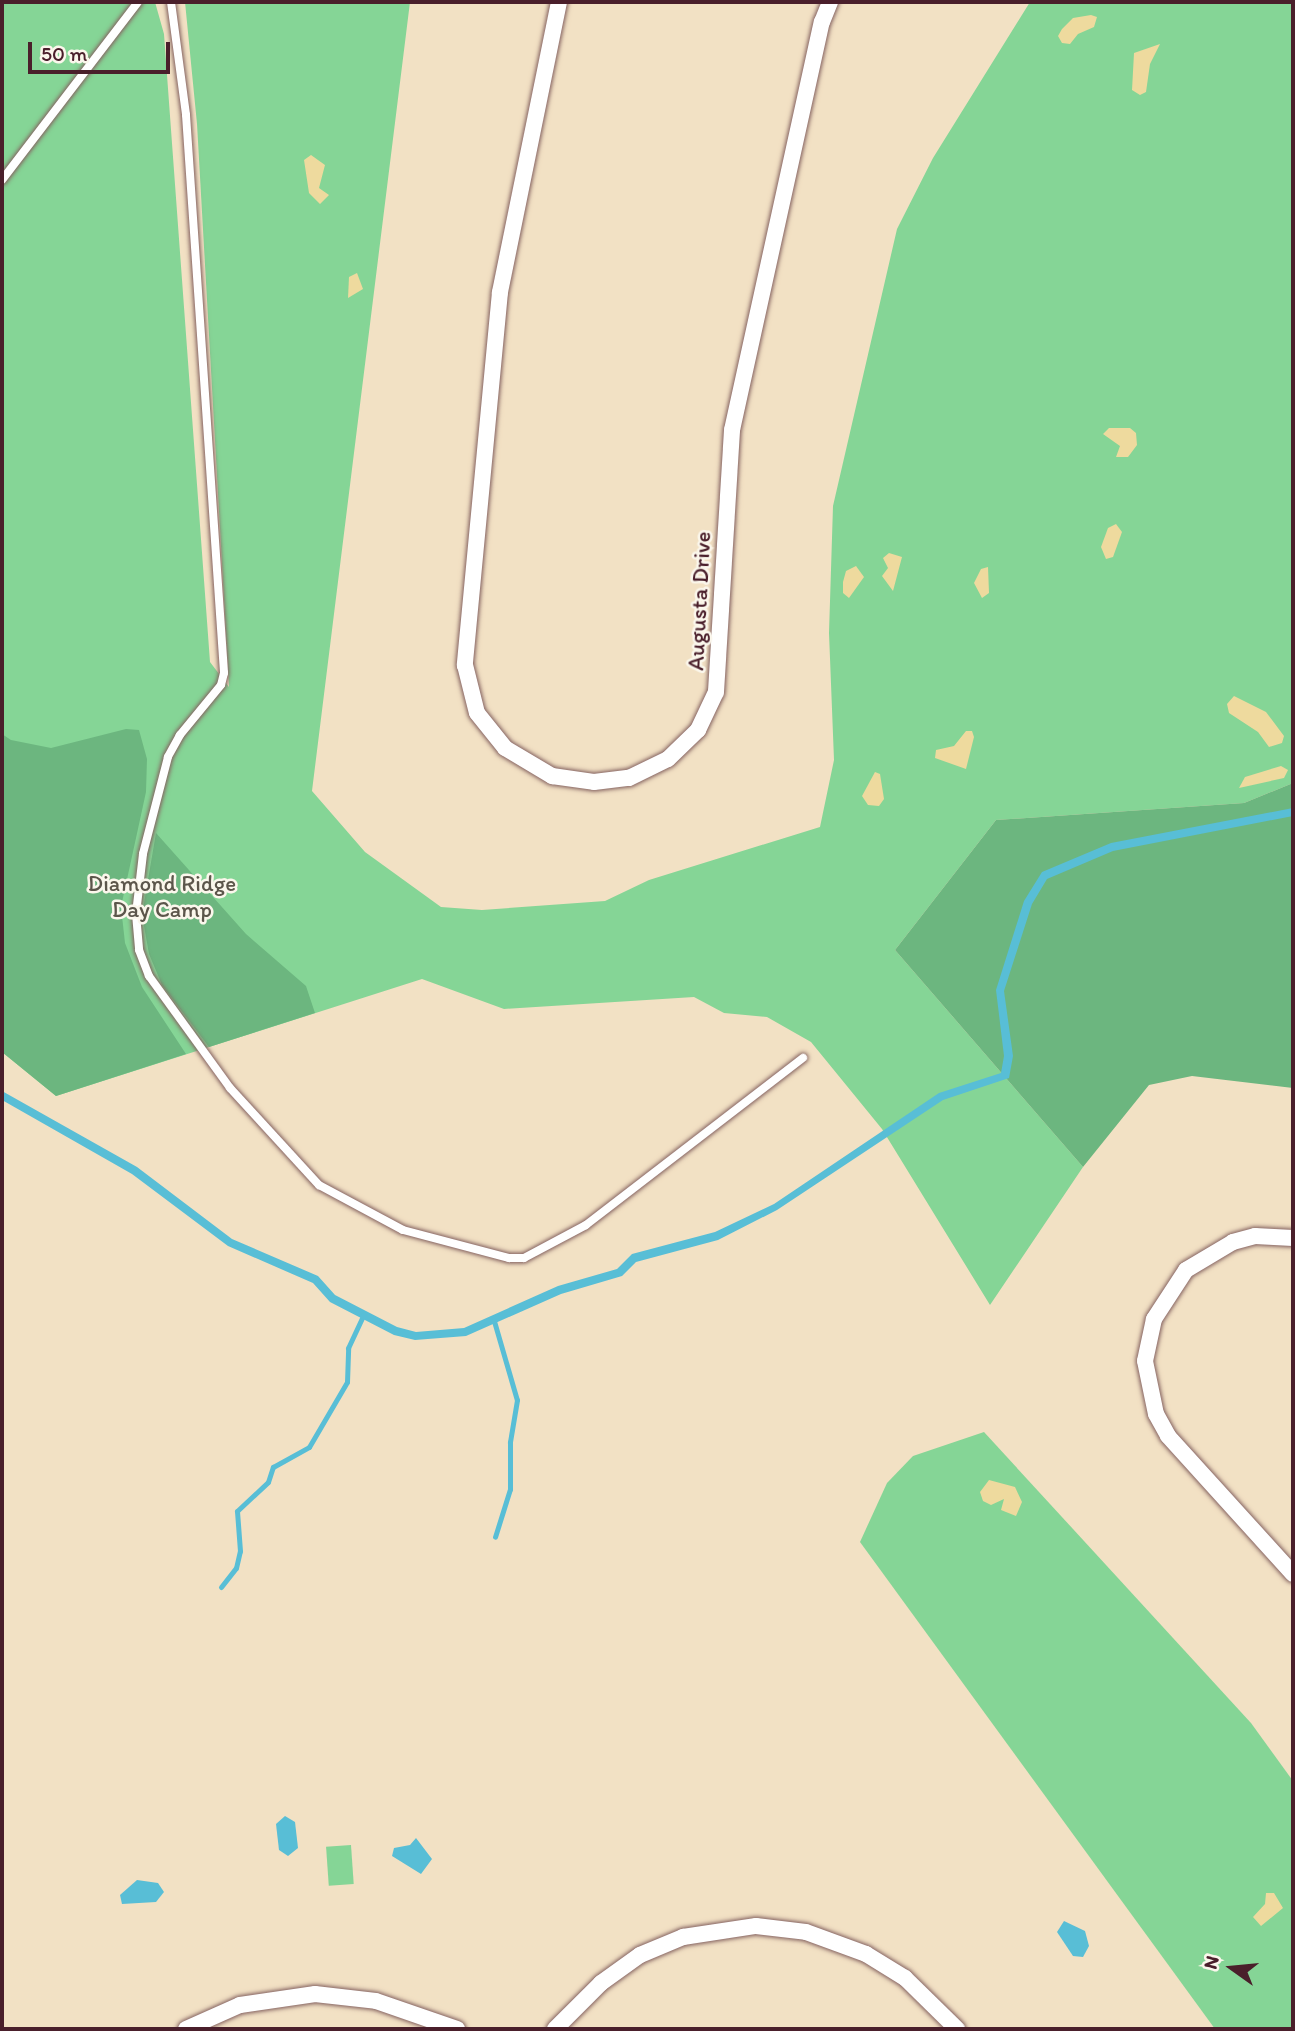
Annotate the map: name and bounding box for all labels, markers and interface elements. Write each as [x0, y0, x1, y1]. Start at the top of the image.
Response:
scale bar [32, 28, 173, 72]
text: 50 m [41, 41, 87, 66]
street label: Augusta Drive [682, 531, 716, 671]
park label: Diamond Ridge Day Camp [88, 869, 236, 923]
north arrow [1197, 1933, 1267, 2003]
text: N [1198, 1953, 1224, 1972]

